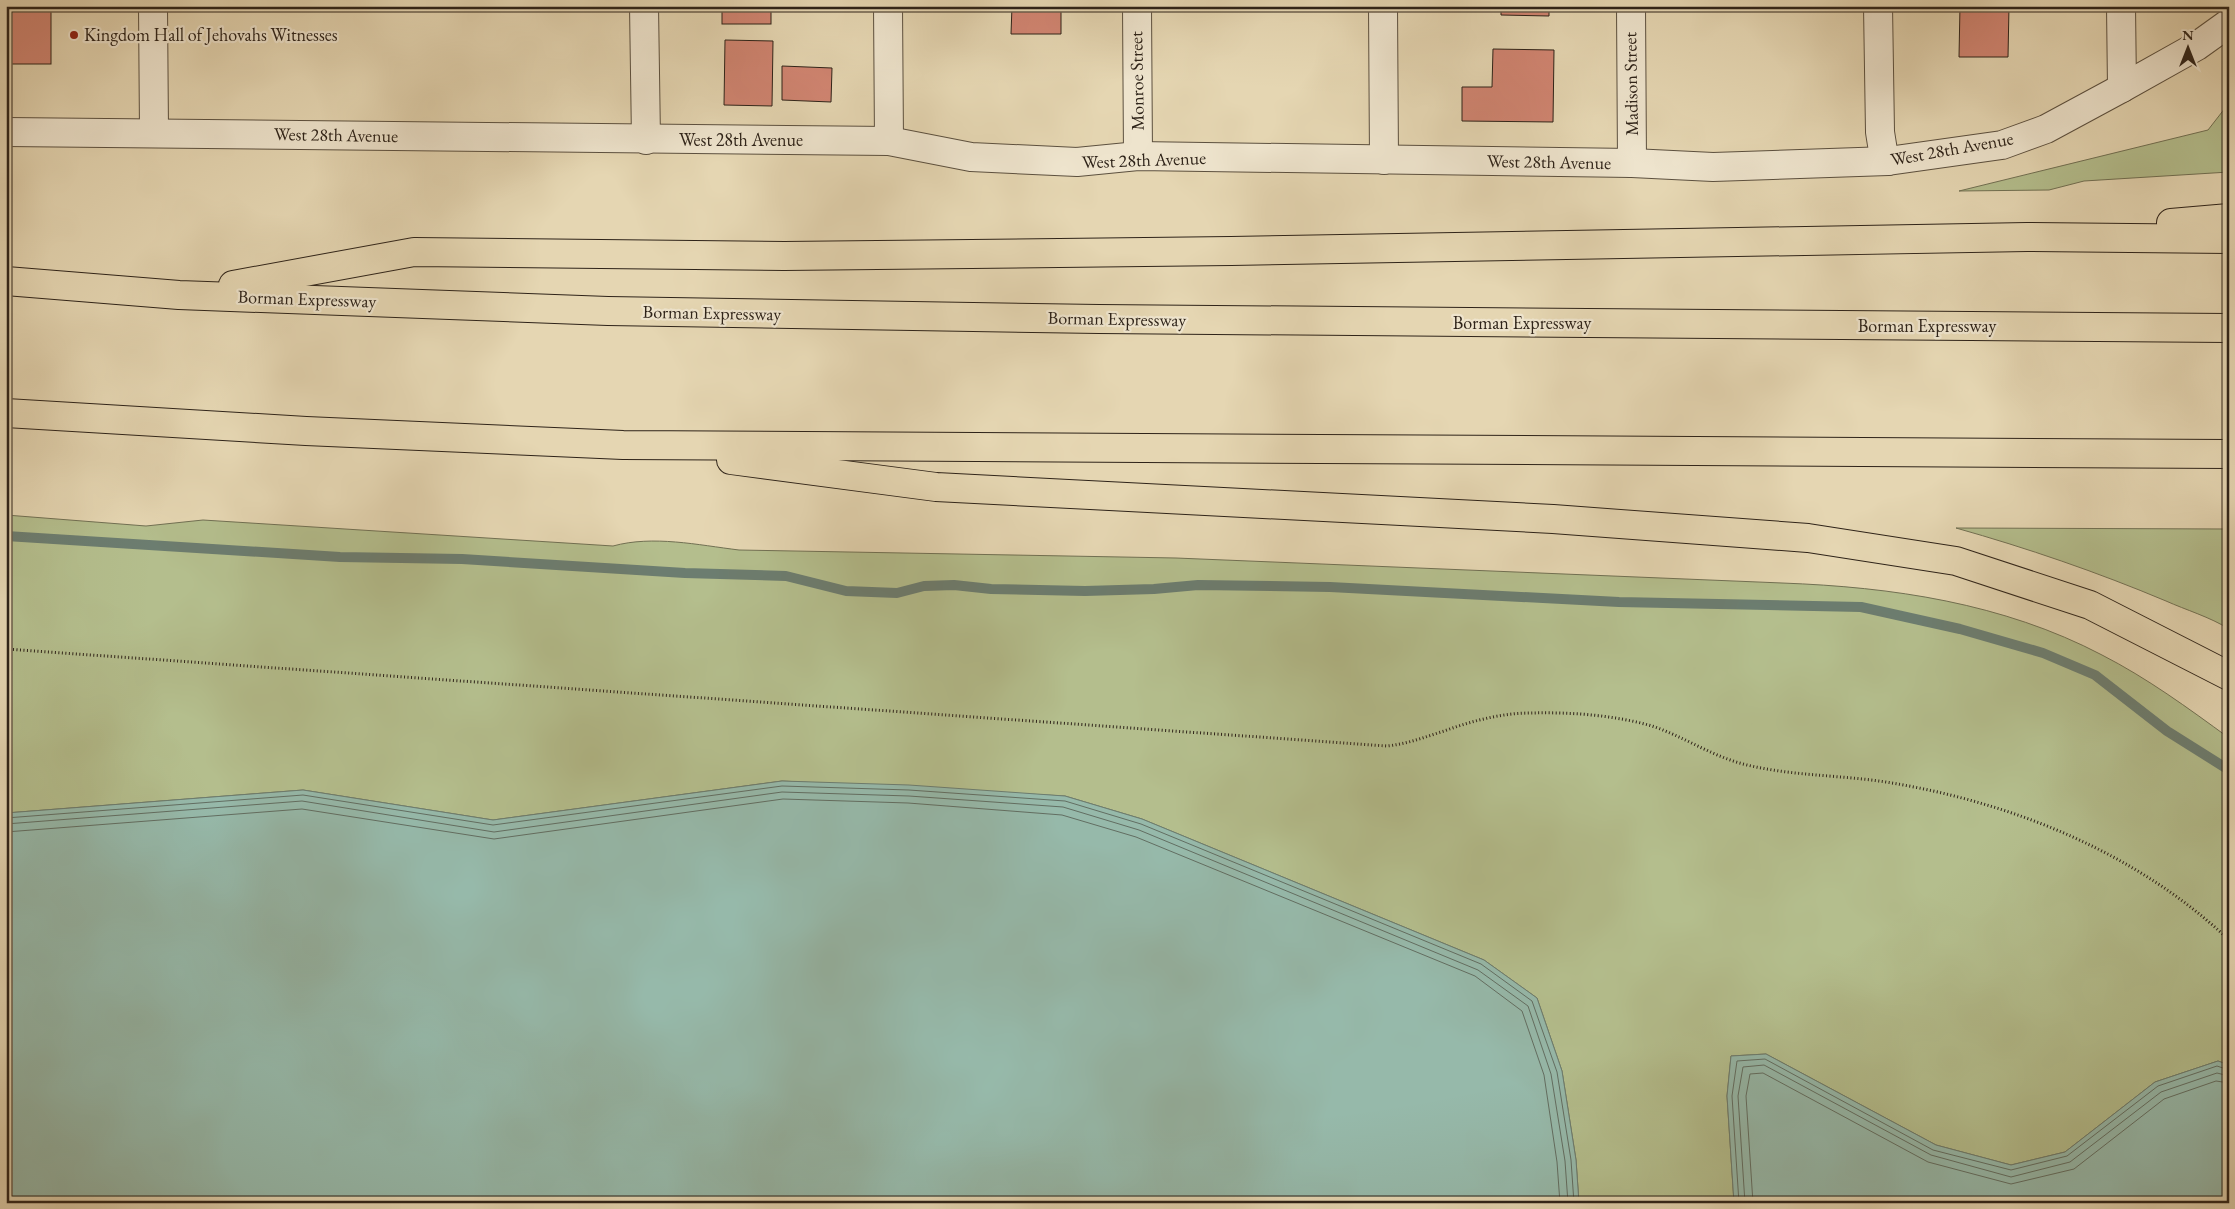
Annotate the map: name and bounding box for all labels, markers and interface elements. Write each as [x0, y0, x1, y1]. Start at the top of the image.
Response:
north arrow [2162, 22, 2212, 72]
place label: Kingdom Hall of Jehovahs Witnesses [84, 23, 338, 46]
text: N [2182, 26, 2194, 44]
marker: Kingdom Hall of Jehovahs Witnesses [68, 29, 80, 41]
street label: Monroe Street [1124, 31, 1149, 131]
street label: Madison Street [1618, 32, 1643, 136]
street label: West 28th Avenue [274, 122, 398, 147]
street label: West 28th Avenue [1889, 126, 2015, 171]
street label: West 28th Avenue [679, 128, 803, 151]
street label: West 28th Avenue [1081, 146, 1206, 173]
street label: West 28th Avenue [1487, 149, 1611, 174]
street label: Borman Expressway [237, 285, 377, 312]
street label: Borman Expressway [643, 300, 782, 325]
street label: Borman Expressway [1048, 306, 1187, 331]
street label: Borman Expressway [1453, 311, 1591, 334]
street label: Borman Expressway [1858, 314, 1996, 337]

